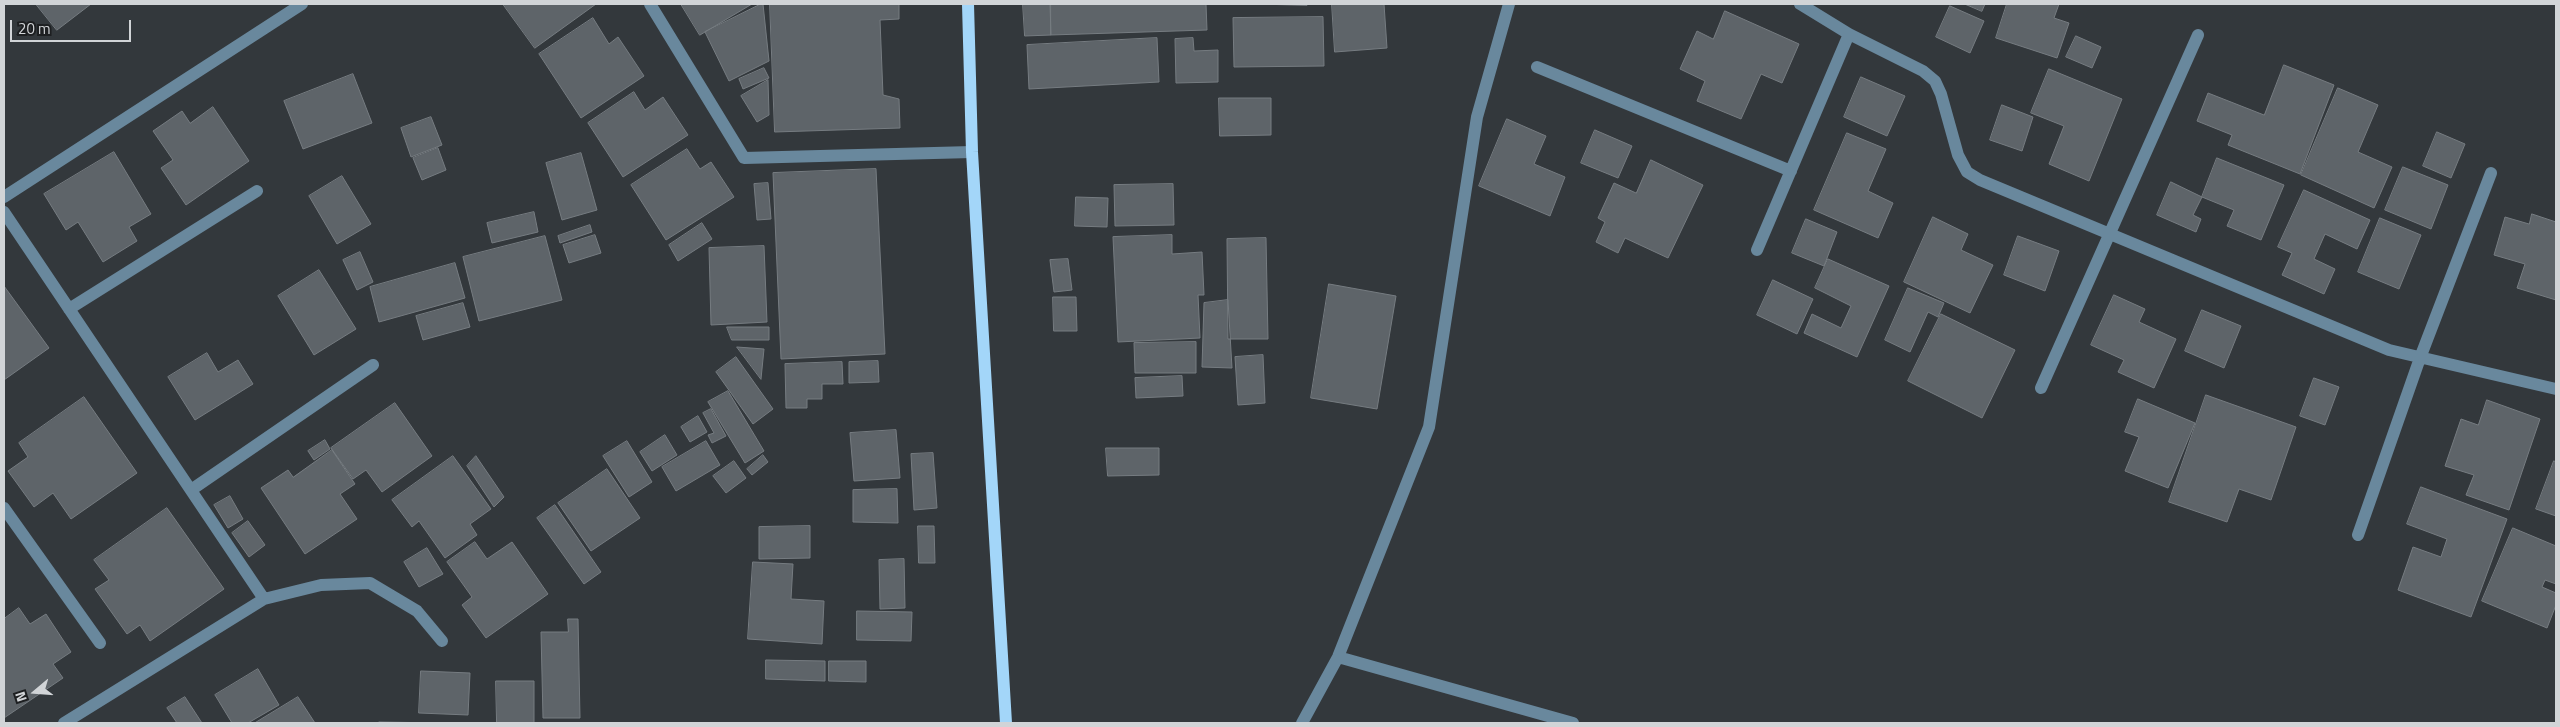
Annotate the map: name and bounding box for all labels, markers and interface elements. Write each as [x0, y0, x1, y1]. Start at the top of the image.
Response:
scale bar [12, 10, 134, 42]
text: 20 m [18, 17, 51, 40]
north arrow [10, 667, 60, 717]
text: N [9, 689, 32, 705]

